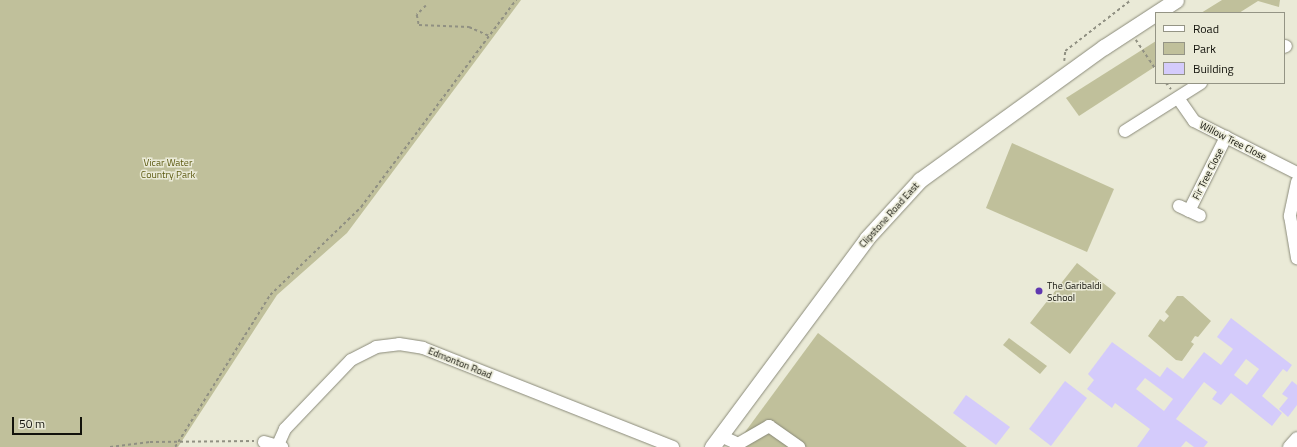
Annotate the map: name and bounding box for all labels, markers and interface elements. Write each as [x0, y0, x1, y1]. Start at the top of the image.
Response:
legend [1155, 12, 1285, 84]
text: Road [1193, 19, 1219, 38]
text: Park [1193, 39, 1216, 58]
text: Building [1193, 59, 1234, 78]
street label: Willow Tree Close [1198, 119, 1268, 163]
street label: Fir Tree Close [1190, 146, 1226, 202]
park label: Vicar Water Country Park [141, 156, 195, 180]
street label: Clipstone Road East [856, 180, 922, 250]
place label: The Garibaldi School [1047, 279, 1102, 302]
marker: The Garibaldi School [1034, 286, 1044, 296]
street label: Edmonton Road [426, 345, 494, 381]
scale bar [14, 409, 84, 435]
text: 50 m [19, 414, 45, 433]

